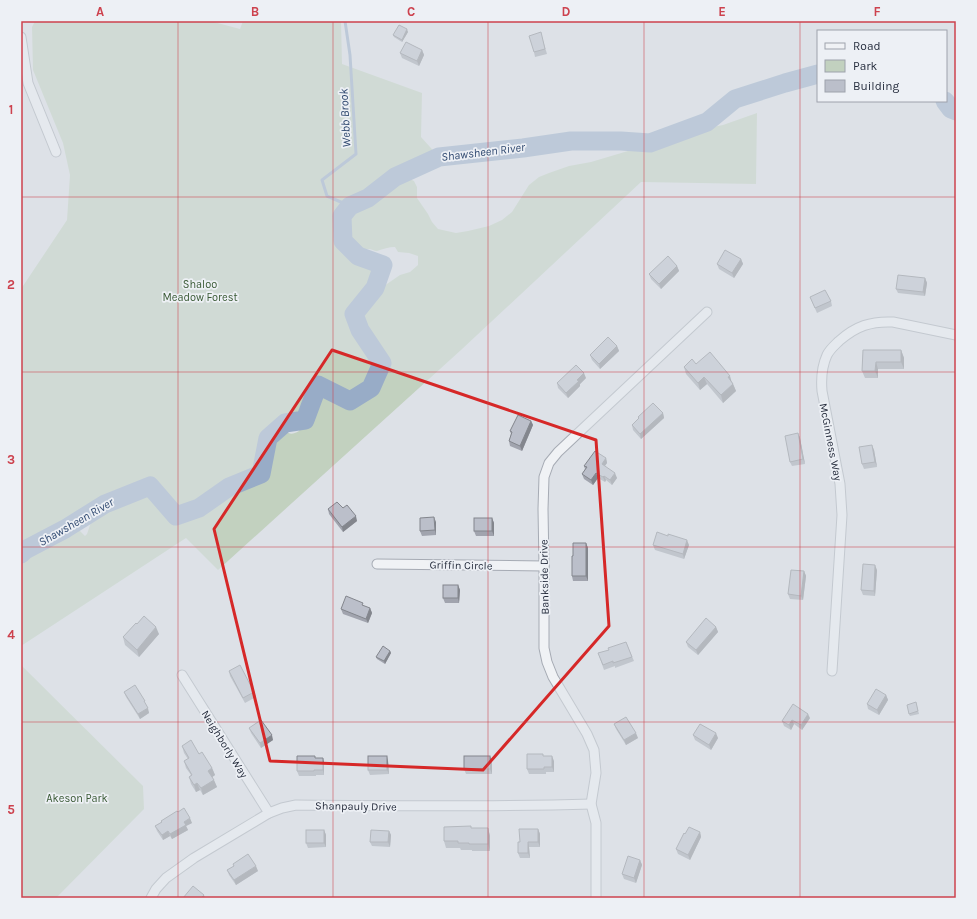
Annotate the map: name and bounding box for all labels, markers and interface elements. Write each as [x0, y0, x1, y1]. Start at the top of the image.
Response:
text: A [96, 4, 104, 19]
text: B [251, 4, 259, 19]
text: C [407, 4, 415, 19]
text: D [562, 4, 571, 19]
text: E [718, 4, 726, 19]
text: F [873, 4, 881, 19]
legend [817, 30, 947, 102]
text: Road [853, 39, 881, 53]
text: Park [853, 59, 878, 73]
text: Building [853, 79, 900, 93]
water label: Webb Brook [336, 87, 354, 148]
text: 1 [9, 102, 13, 117]
water label: Shawsheen River [440, 140, 527, 164]
text: 2 [7, 277, 15, 292]
park label: Shaloo Meadow Forest [162, 278, 238, 304]
street label: McGinness Way [817, 402, 844, 482]
text: 3 [7, 452, 15, 467]
water label: Shawsheen River [36, 494, 117, 549]
street label: Bankside Drive [537, 539, 552, 615]
street label: Griffin Circle [429, 558, 493, 573]
text: 4 [7, 627, 15, 642]
street label: Neighborly Way [199, 708, 251, 780]
park label: Akeson Park [46, 792, 108, 805]
street label: Shanpauly Drive [315, 799, 397, 814]
text: 5 [7, 802, 15, 817]

